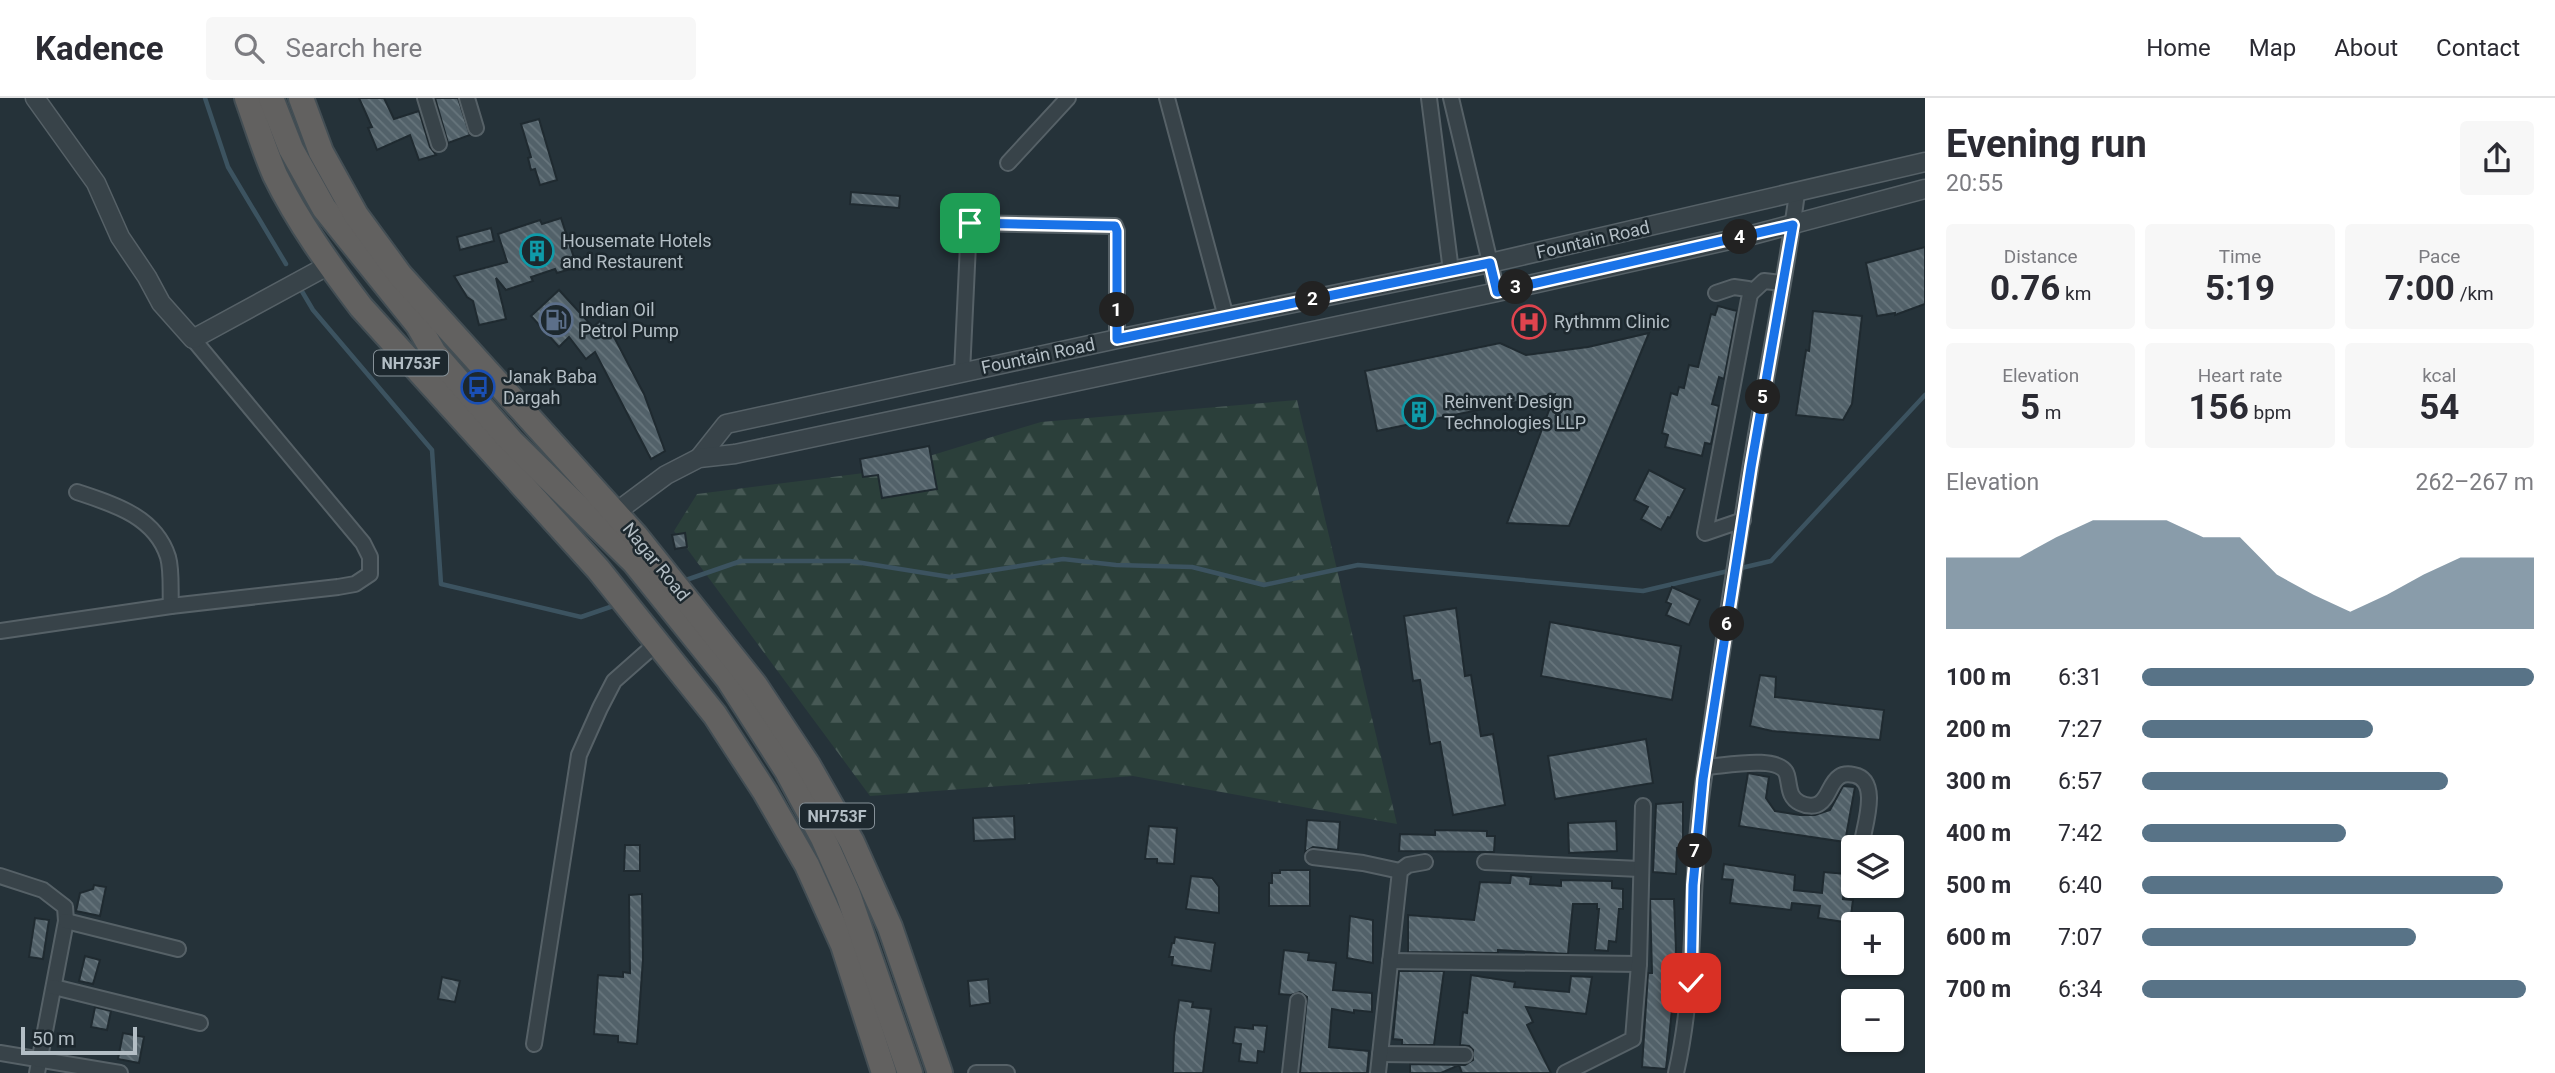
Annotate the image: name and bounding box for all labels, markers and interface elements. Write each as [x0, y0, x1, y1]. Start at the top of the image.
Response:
search box [206, 17, 696, 80]
text: Kadence [35, 29, 164, 68]
icon: search [230, 29, 268, 67]
text: Search here [286, 33, 422, 63]
text: Home [2146, 34, 2211, 62]
text: Map [2249, 34, 2296, 62]
text: About [2334, 34, 2398, 62]
text: Contact [2436, 34, 2520, 62]
button: share [2460, 121, 2534, 195]
text: Evening run [1946, 122, 2147, 166]
text: 20:55 [1946, 170, 2003, 197]
pin [940, 193, 1000, 253]
icon: arrive [951, 204, 989, 242]
street label: Fountain Road [1534, 216, 1652, 263]
pin: 4 [1722, 220, 1758, 254]
text: 4 [1734, 225, 1745, 248]
place label: Housemate Hotels and Restaurent [562, 230, 712, 272]
building icon: Housemate Hotels and Restaurent [518, 232, 556, 270]
text: Distance [2004, 245, 2078, 268]
text: Time [2219, 245, 2261, 268]
text: Pace [2418, 245, 2460, 268]
text: 0.76 [1990, 268, 2060, 309]
text: 5:19 [2205, 268, 2275, 309]
text: 7:00 [2385, 268, 2455, 309]
pin: 3 [1498, 270, 1534, 304]
text: 3 [1510, 275, 1521, 298]
pin: 2 [1296, 282, 1330, 316]
text: km [2060, 282, 2091, 305]
text: /km [2455, 282, 2494, 305]
text: 2 [1307, 287, 1318, 310]
pin: 1 [1100, 292, 1134, 328]
text: 1 [1111, 298, 1122, 321]
place label: Indian Oil Petrol Pump [580, 299, 679, 341]
fuel station icon: Indian Oil Petrol Pump [537, 301, 575, 339]
hospital icon: Rythmm Clinic [1510, 303, 1548, 341]
place label: Rythmm Clinic [1554, 311, 1670, 332]
street label: Fountain Road [979, 333, 1097, 378]
road number: NH753F [374, 350, 448, 376]
text: Elevation [2002, 364, 2079, 387]
text: Heart rate [2198, 364, 2282, 387]
text: kcal [2422, 364, 2457, 387]
place label: Janak Baba Dargah [503, 366, 597, 408]
bus stop icon: Janak Baba Dargah [459, 368, 497, 406]
pin: 5 [1746, 380, 1780, 414]
text: 5 [1757, 385, 1768, 408]
text: 5 [2020, 387, 2040, 428]
text: 156 [2189, 387, 2249, 428]
text: 54 [2419, 387, 2459, 428]
place label: Reinvent Design Technologies LLP [1444, 391, 1586, 433]
building icon: Reinvent Design Technologies LLP [1400, 393, 1438, 431]
text: m [2040, 401, 2061, 424]
text: bpm [2249, 401, 2291, 424]
text: Elevation [1946, 469, 2039, 496]
text: 262–267 m [2415, 469, 2534, 496]
street label: Nagar Road [619, 518, 694, 605]
pin: 6 [1710, 606, 1744, 642]
text: 6 [1721, 612, 1732, 635]
text: 100 m [1946, 664, 2011, 691]
text: 6:31 [2058, 664, 2102, 691]
text: 200 m [1946, 716, 2011, 743]
text: 7:27 [2058, 716, 2102, 743]
text: 300 m [1946, 768, 2011, 795]
text: 6:57 [2058, 768, 2102, 795]
road number: NH753F [800, 804, 874, 828]
text: 400 m [1946, 820, 2011, 847]
text: 7:42 [2058, 820, 2102, 847]
pin: 7 [1678, 834, 1712, 868]
map controls [1841, 835, 1904, 1052]
button: layers [1841, 835, 1904, 898]
text: 7 [1689, 839, 1700, 862]
text: 500 m [1946, 872, 2011, 899]
text: 6:40 [2058, 872, 2102, 899]
button: + [1841, 912, 1904, 975]
text: 600 m [1946, 924, 2011, 951]
text: 7:07 [2058, 924, 2102, 951]
pin [1661, 953, 1721, 1013]
icon: check [1672, 964, 1710, 1002]
text: 700 m [1946, 976, 2011, 1003]
text: 6:34 [2058, 976, 2102, 1003]
button: − [1841, 989, 1904, 1052]
scale bar [21, 1024, 136, 1056]
text: 50 m [32, 1027, 75, 1050]

